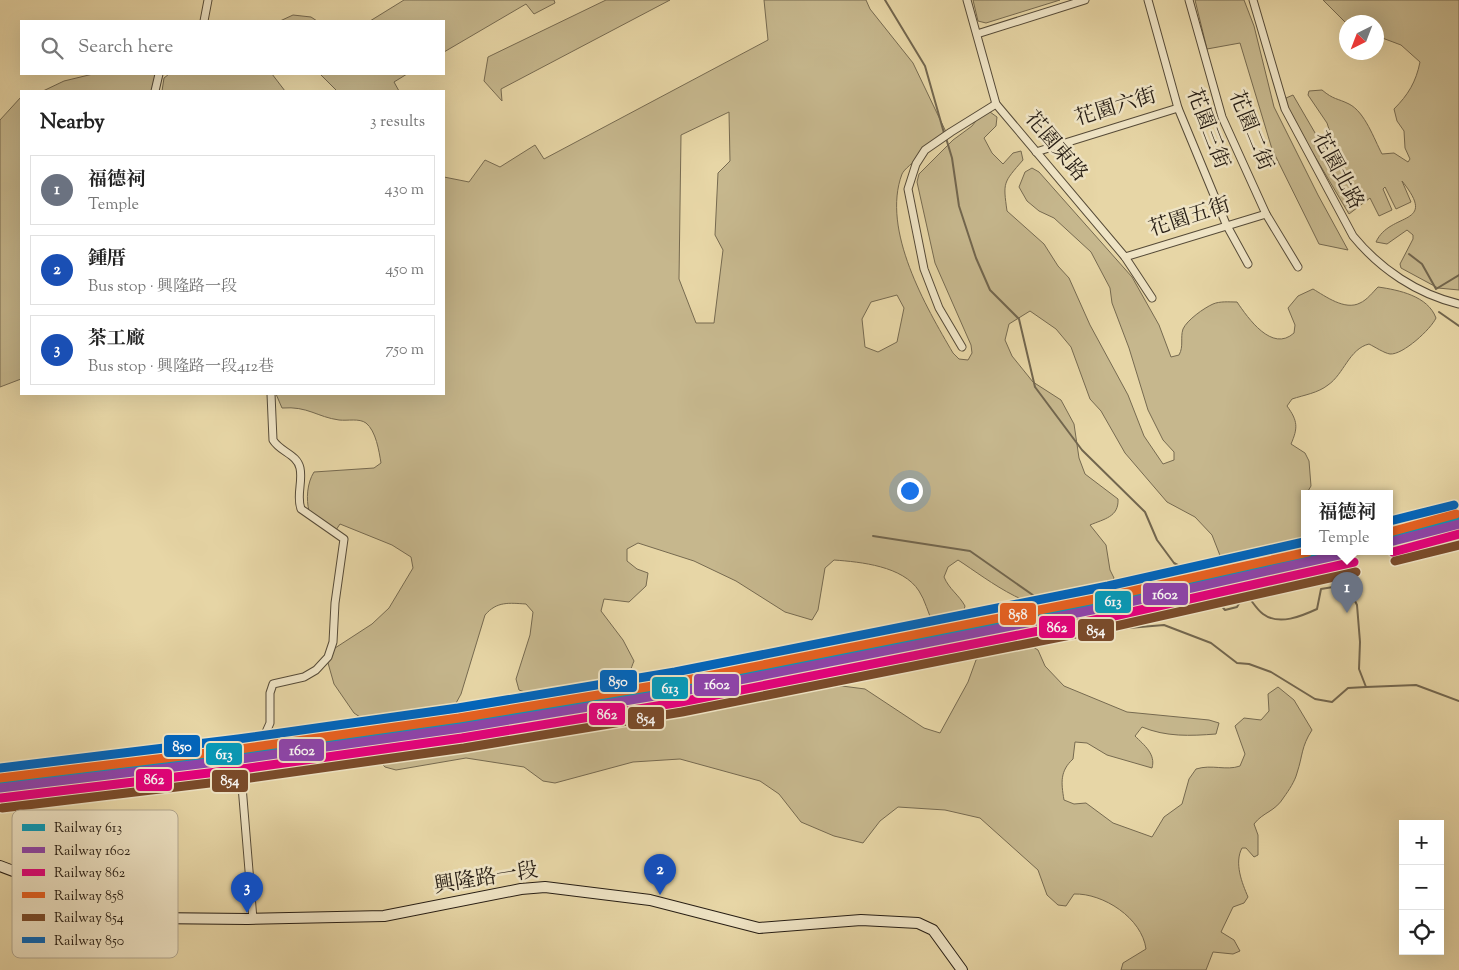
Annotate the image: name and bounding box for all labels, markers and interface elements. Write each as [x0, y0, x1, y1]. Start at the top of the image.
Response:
north arrow [1339, 15, 1384, 60]
search box [20, 20, 445, 75]
icon: search [38, 34, 66, 62]
text: Search here [78, 34, 173, 61]
street label: 花園六街 [1071, 81, 1161, 135]
street label: 花園三街 [1178, 84, 1236, 174]
street label: 花園二街 [1220, 86, 1280, 176]
street label: 花園東路 [1017, 105, 1093, 189]
text: Nearby [40, 108, 105, 138]
text: 3 results [370, 111, 425, 134]
street label: 花園北路 [1304, 127, 1370, 215]
text: 福德祠 [88, 167, 145, 194]
text: 1 [54, 179, 60, 202]
text: 430 m [385, 179, 424, 202]
street label: 花園五街 [1145, 191, 1235, 245]
text: Temple [88, 194, 139, 217]
text: 鍾厝 [88, 246, 126, 273]
text: 2 [53, 259, 61, 282]
text: 450 m [385, 259, 424, 282]
text: Bus stop · 興隆路一段 [88, 276, 237, 299]
text: 茶工廠 [88, 326, 145, 353]
text: 3 [54, 339, 60, 362]
text: 750 m [385, 339, 424, 362]
text: Bus stop · 興隆路一段412巷 [88, 356, 274, 379]
your location [897, 478, 923, 504]
popup [1301, 490, 1393, 555]
text: 福德祠 [1318, 500, 1376, 527]
text: Temple [1318, 527, 1369, 550]
pin: 1 [1331, 572, 1363, 613]
line badge: 1602 [1142, 582, 1189, 606]
text: 1602 [1152, 586, 1178, 606]
line badge: 613 [1094, 590, 1132, 614]
text: 613 [1104, 593, 1122, 613]
line badge: 858 [999, 602, 1037, 626]
text: 858 [1009, 606, 1027, 626]
line badge: 862 [1038, 615, 1076, 639]
line badge: 854 [1077, 618, 1115, 642]
text: 862 [1047, 619, 1068, 639]
text: 854 [1087, 622, 1105, 642]
line badge: 850 [599, 669, 638, 693]
text: 850 [608, 673, 628, 693]
line badge: 1602 [693, 673, 740, 697]
line badge: 613 [651, 676, 689, 700]
text: 1602 [704, 676, 730, 696]
text: 613 [661, 680, 679, 700]
line badge: 862 [588, 702, 626, 726]
text: 862 [597, 706, 618, 726]
line badge: 854 [627, 706, 665, 730]
text: 854 [637, 710, 655, 730]
line badge: 850 [163, 734, 201, 758]
text: 850 [172, 738, 192, 758]
line badge: 1602 [278, 738, 325, 762]
line badge: 613 [205, 742, 243, 766]
text: 1602 [289, 742, 315, 762]
text: 613 [215, 746, 233, 766]
line badge: 862 [135, 768, 173, 792]
line badge: 854 [211, 769, 249, 793]
text: 862 [144, 771, 165, 791]
text: 854 [221, 772, 239, 792]
legend [12, 810, 178, 958]
text: Railway 613 [54, 819, 123, 839]
map controls [1399, 820, 1444, 955]
button: + [1399, 820, 1444, 865]
text: Railway 1602 [54, 842, 131, 862]
pin: 2 [644, 854, 676, 895]
street label: 興隆路一段 [432, 856, 540, 902]
text: Railway 862 [54, 864, 126, 884]
button: − [1399, 865, 1444, 910]
pin: 3 [231, 872, 263, 913]
text: Railway 858 [54, 887, 124, 907]
text: Railway 854 [54, 909, 124, 929]
button: locate [1399, 910, 1444, 955]
text: Railway 850 [54, 932, 124, 952]

